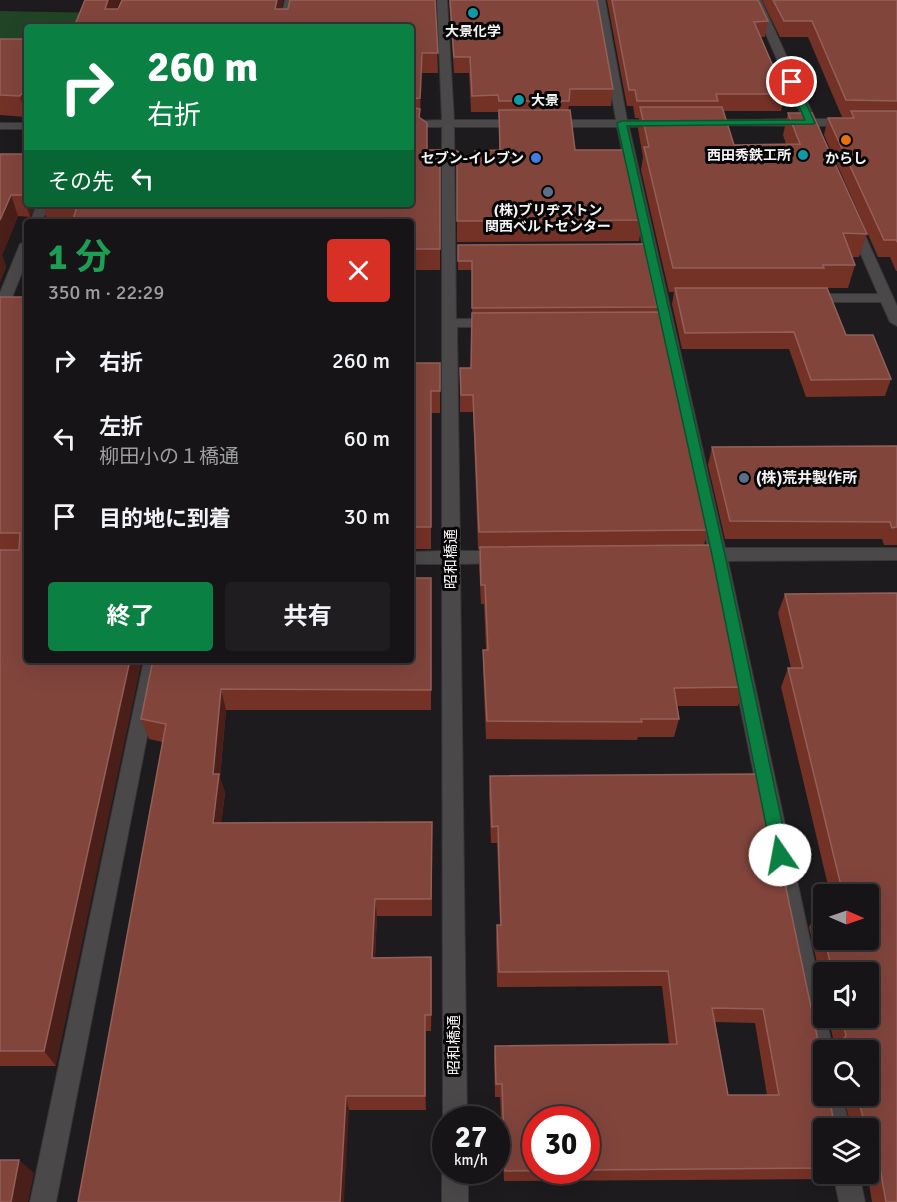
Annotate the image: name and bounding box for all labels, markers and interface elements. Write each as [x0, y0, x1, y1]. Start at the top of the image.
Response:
marker: 大景化学 [466, 6, 480, 20]
place label: 大景化学 [445, 23, 501, 40]
text: 260 m [147, 42, 258, 93]
icon: right [48, 48, 126, 126]
pin [766, 56, 817, 107]
icon: arrive [775, 65, 808, 98]
place label: 大景 [531, 92, 559, 109]
marker: 大景 [512, 93, 526, 107]
text: 右折 [147, 99, 201, 132]
marker: からし [839, 133, 853, 147]
place label: 西田秀鉄工所 [707, 147, 791, 164]
marker: 西田秀鉄工所 [796, 148, 810, 162]
place label: セブン-イレブン [421, 150, 524, 167]
place label: からし [825, 150, 867, 167]
marker: セブン-イレブン [529, 151, 543, 165]
icon: left [126, 162, 159, 195]
text: その先 [48, 168, 114, 195]
marker: (株)ブリヂストン 関西ベルトセンター [541, 185, 555, 199]
place label: (株)ブリヂストン 関西ベルトセンター [485, 202, 611, 235]
text: 1 分 [48, 235, 111, 280]
button: close [327, 239, 390, 302]
text: 350 m · 22:29 [48, 280, 164, 305]
icon: right [48, 344, 81, 377]
text: 260 m [332, 347, 390, 374]
text: 右折 [99, 349, 143, 376]
text: 左折 [99, 413, 143, 440]
icon: left [48, 422, 81, 455]
text: 60 m [344, 425, 390, 452]
text: 柳田小の１橋通 [99, 444, 239, 469]
place label: (株)荒井製作所 [756, 469, 857, 487]
marker: (株)荒井製作所 [737, 471, 751, 485]
icon: arrive [48, 500, 81, 533]
text: 30 m [344, 503, 390, 530]
text: 目的地に到着 [99, 505, 231, 532]
street label: 昭和橋通 [442, 529, 460, 589]
button: 終了 [48, 582, 213, 651]
button: 共有 [225, 582, 390, 651]
position arrow [748, 823, 812, 887]
north arrow [813, 884, 879, 950]
map controls [813, 884, 879, 1184]
button: sound [813, 962, 879, 1028]
street label: 昭和橋通 [445, 1015, 463, 1075]
button: search [813, 1040, 879, 1106]
speed limit sign: 30 [522, 1106, 600, 1184]
button: layers [813, 1118, 879, 1184]
text: 27 [455, 1119, 487, 1156]
text: km/h [454, 1151, 488, 1169]

